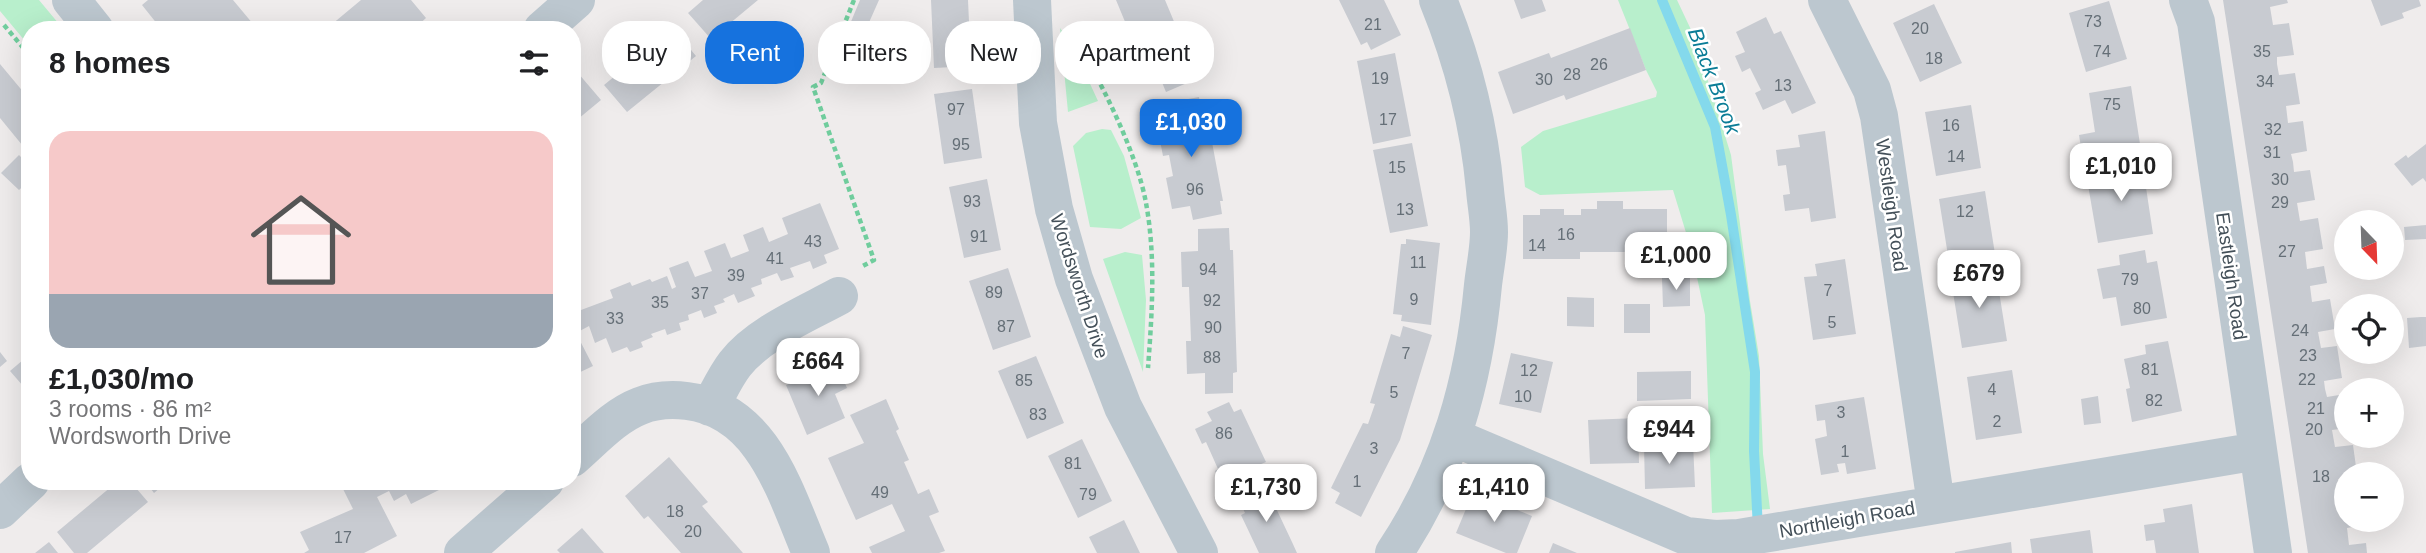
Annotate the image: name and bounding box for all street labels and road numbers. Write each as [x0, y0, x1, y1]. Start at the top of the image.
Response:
street label: Westleigh Road [1872, 137, 1911, 273]
street label: Wordsworth Drive [1046, 211, 1113, 361]
street label: Eastleigh Road [2212, 211, 2251, 341]
street label: Northleigh Road [1778, 497, 1917, 542]

